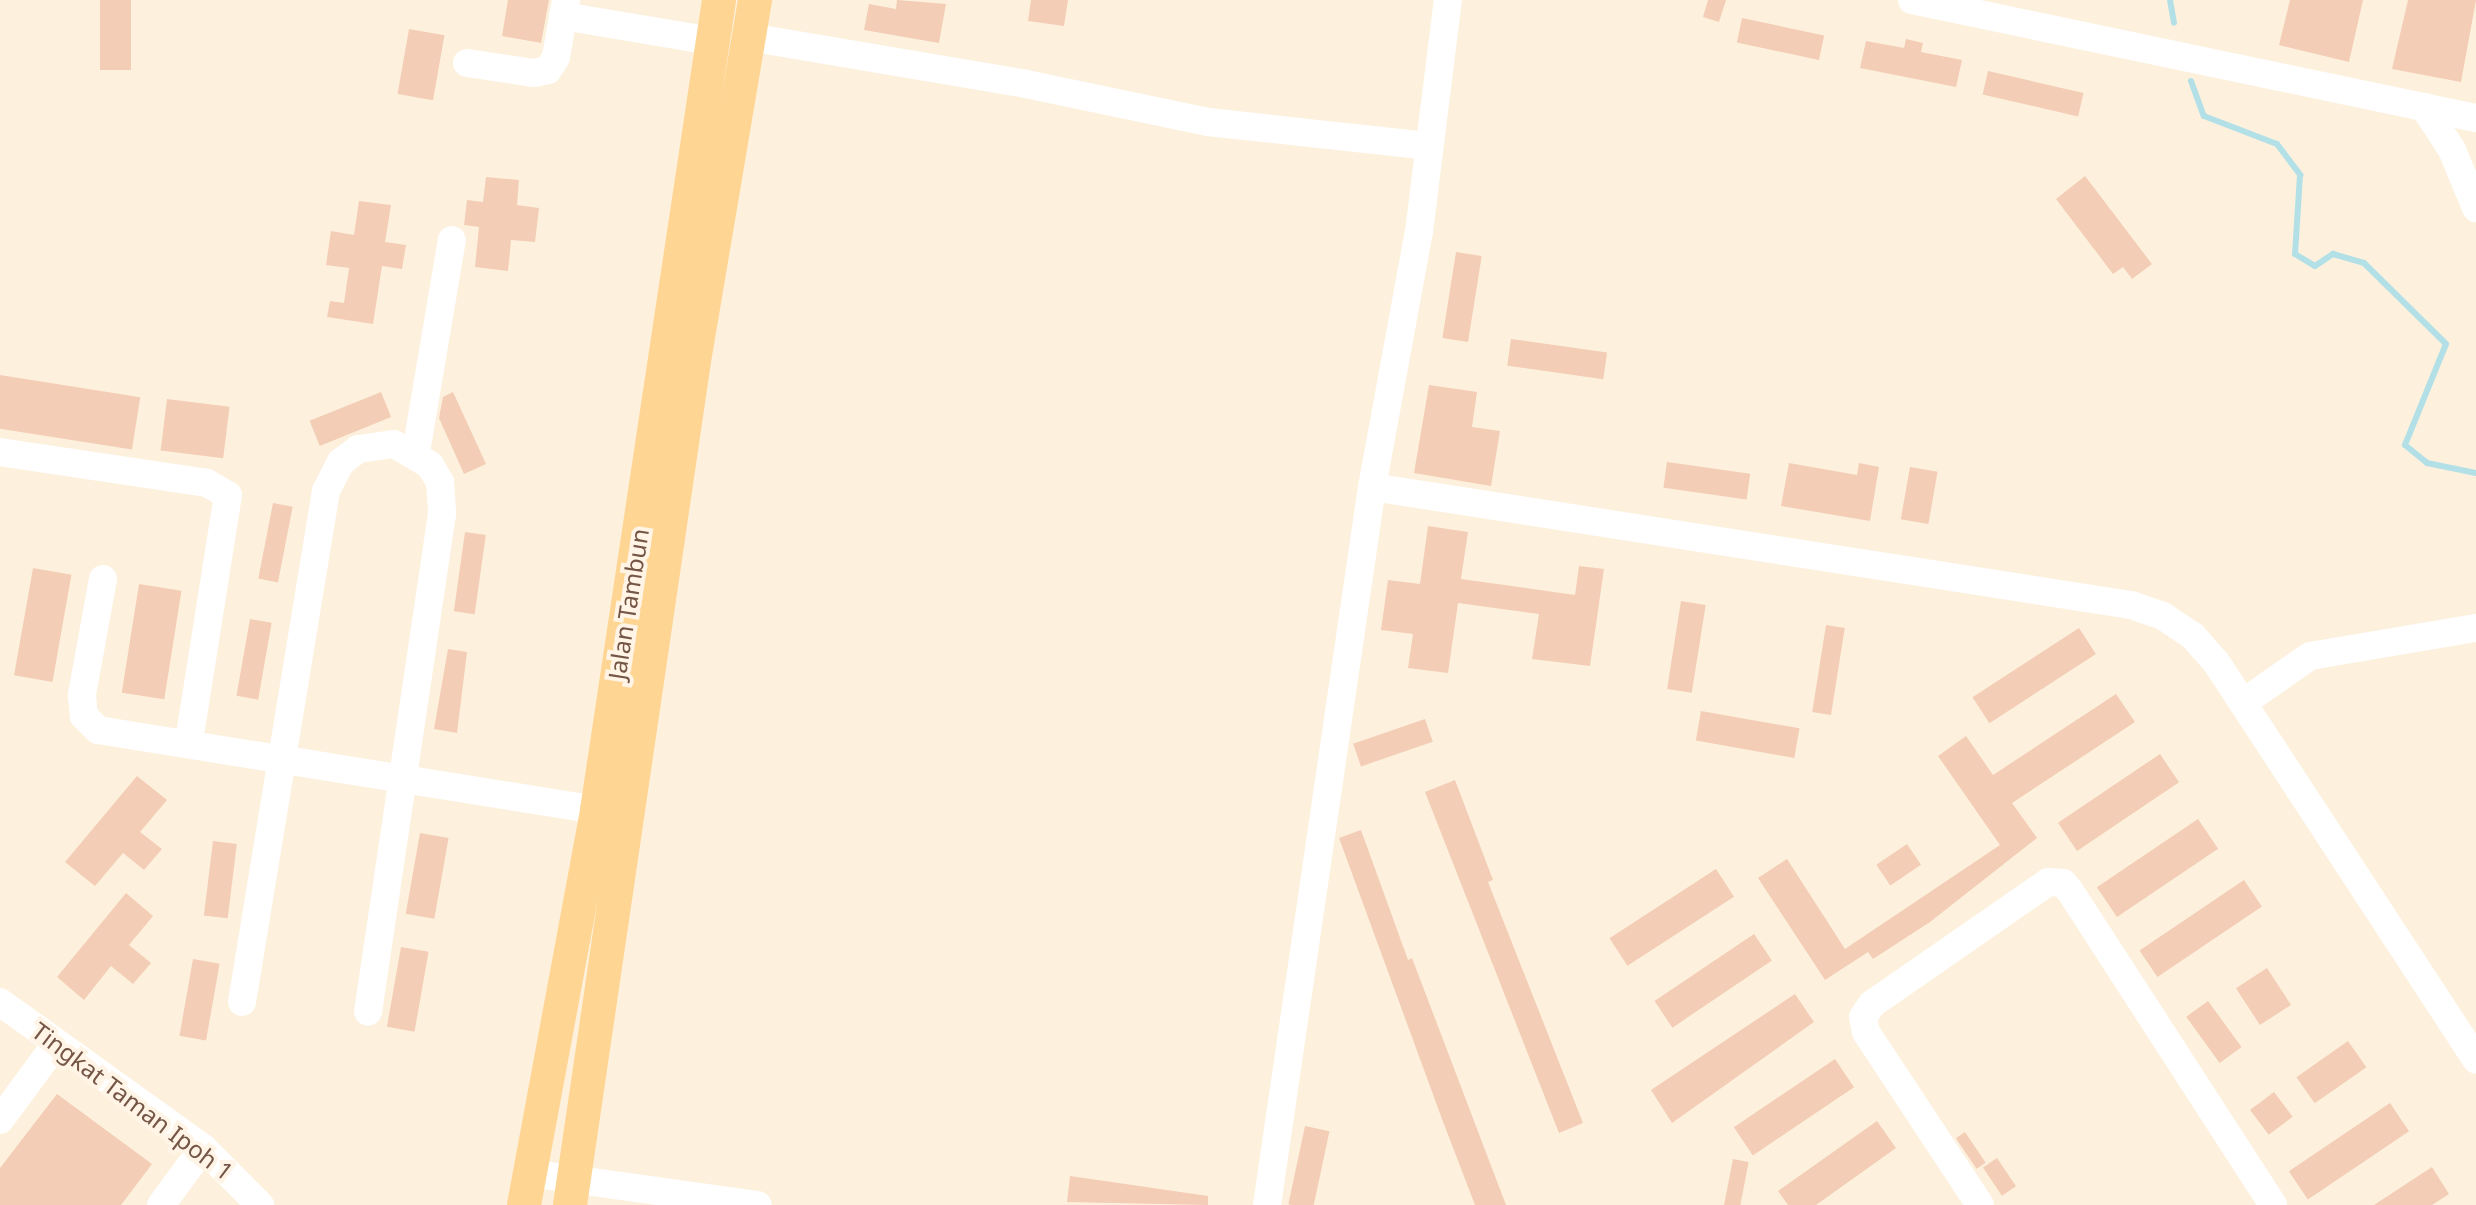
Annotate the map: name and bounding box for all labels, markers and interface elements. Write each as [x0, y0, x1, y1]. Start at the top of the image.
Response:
street label: Jalan Tambun [602, 526, 654, 682]
street label: Tingkat Taman Ipoh 1 [27, 1016, 239, 1186]

